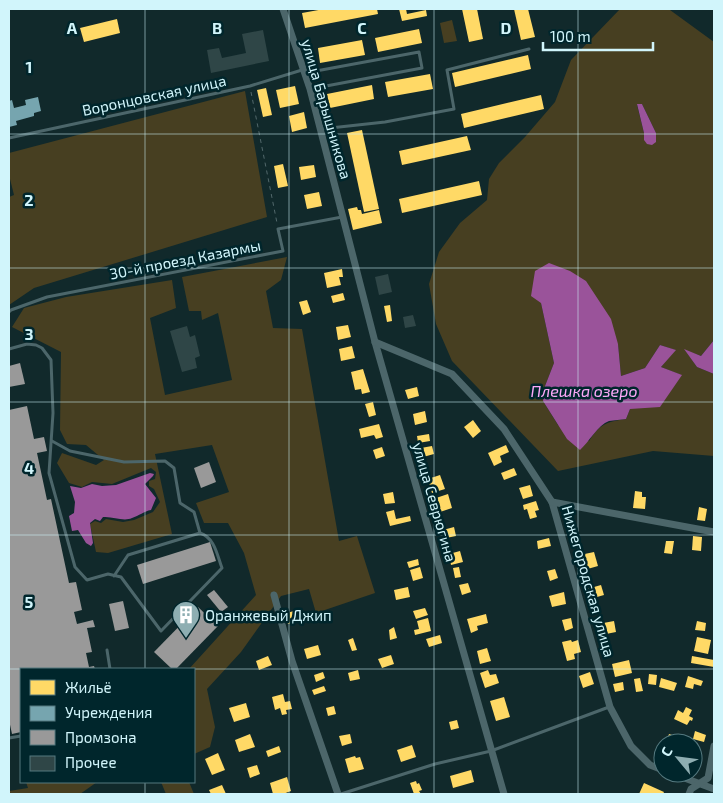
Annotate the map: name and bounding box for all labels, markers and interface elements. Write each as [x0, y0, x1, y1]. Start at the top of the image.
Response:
text: A [67, 18, 78, 37]
text: B [212, 18, 222, 37]
text: C [357, 18, 367, 37]
text: D [501, 18, 512, 37]
scale bar [543, 20, 653, 52]
text: 100 m [550, 27, 591, 45]
street label: улица Барышникова [297, 37, 356, 181]
text: 1 [26, 57, 32, 76]
street label: Воронцовская улица [80, 71, 228, 120]
text: 2 [24, 190, 34, 209]
street label: 30-й проезд Казармы [108, 236, 262, 282]
text: 3 [24, 324, 34, 343]
water label: Плешка озеро [530, 381, 638, 400]
street label: улица Севрюгина [408, 440, 461, 564]
text: 4 [24, 458, 34, 477]
street label: Нижегородская улица [558, 503, 619, 659]
text: 5 [25, 592, 34, 611]
building icon: Оранжевый Джип [171, 600, 201, 639]
place label: Оранжевый Джип [205, 606, 332, 624]
legend [20, 668, 195, 783]
text: Жильё [65, 678, 112, 696]
text: Учреждения [65, 703, 152, 721]
text: Промзона [65, 728, 137, 746]
north arrow [653, 733, 703, 783]
text: С [657, 744, 676, 759]
text: Прочее [65, 753, 117, 771]

